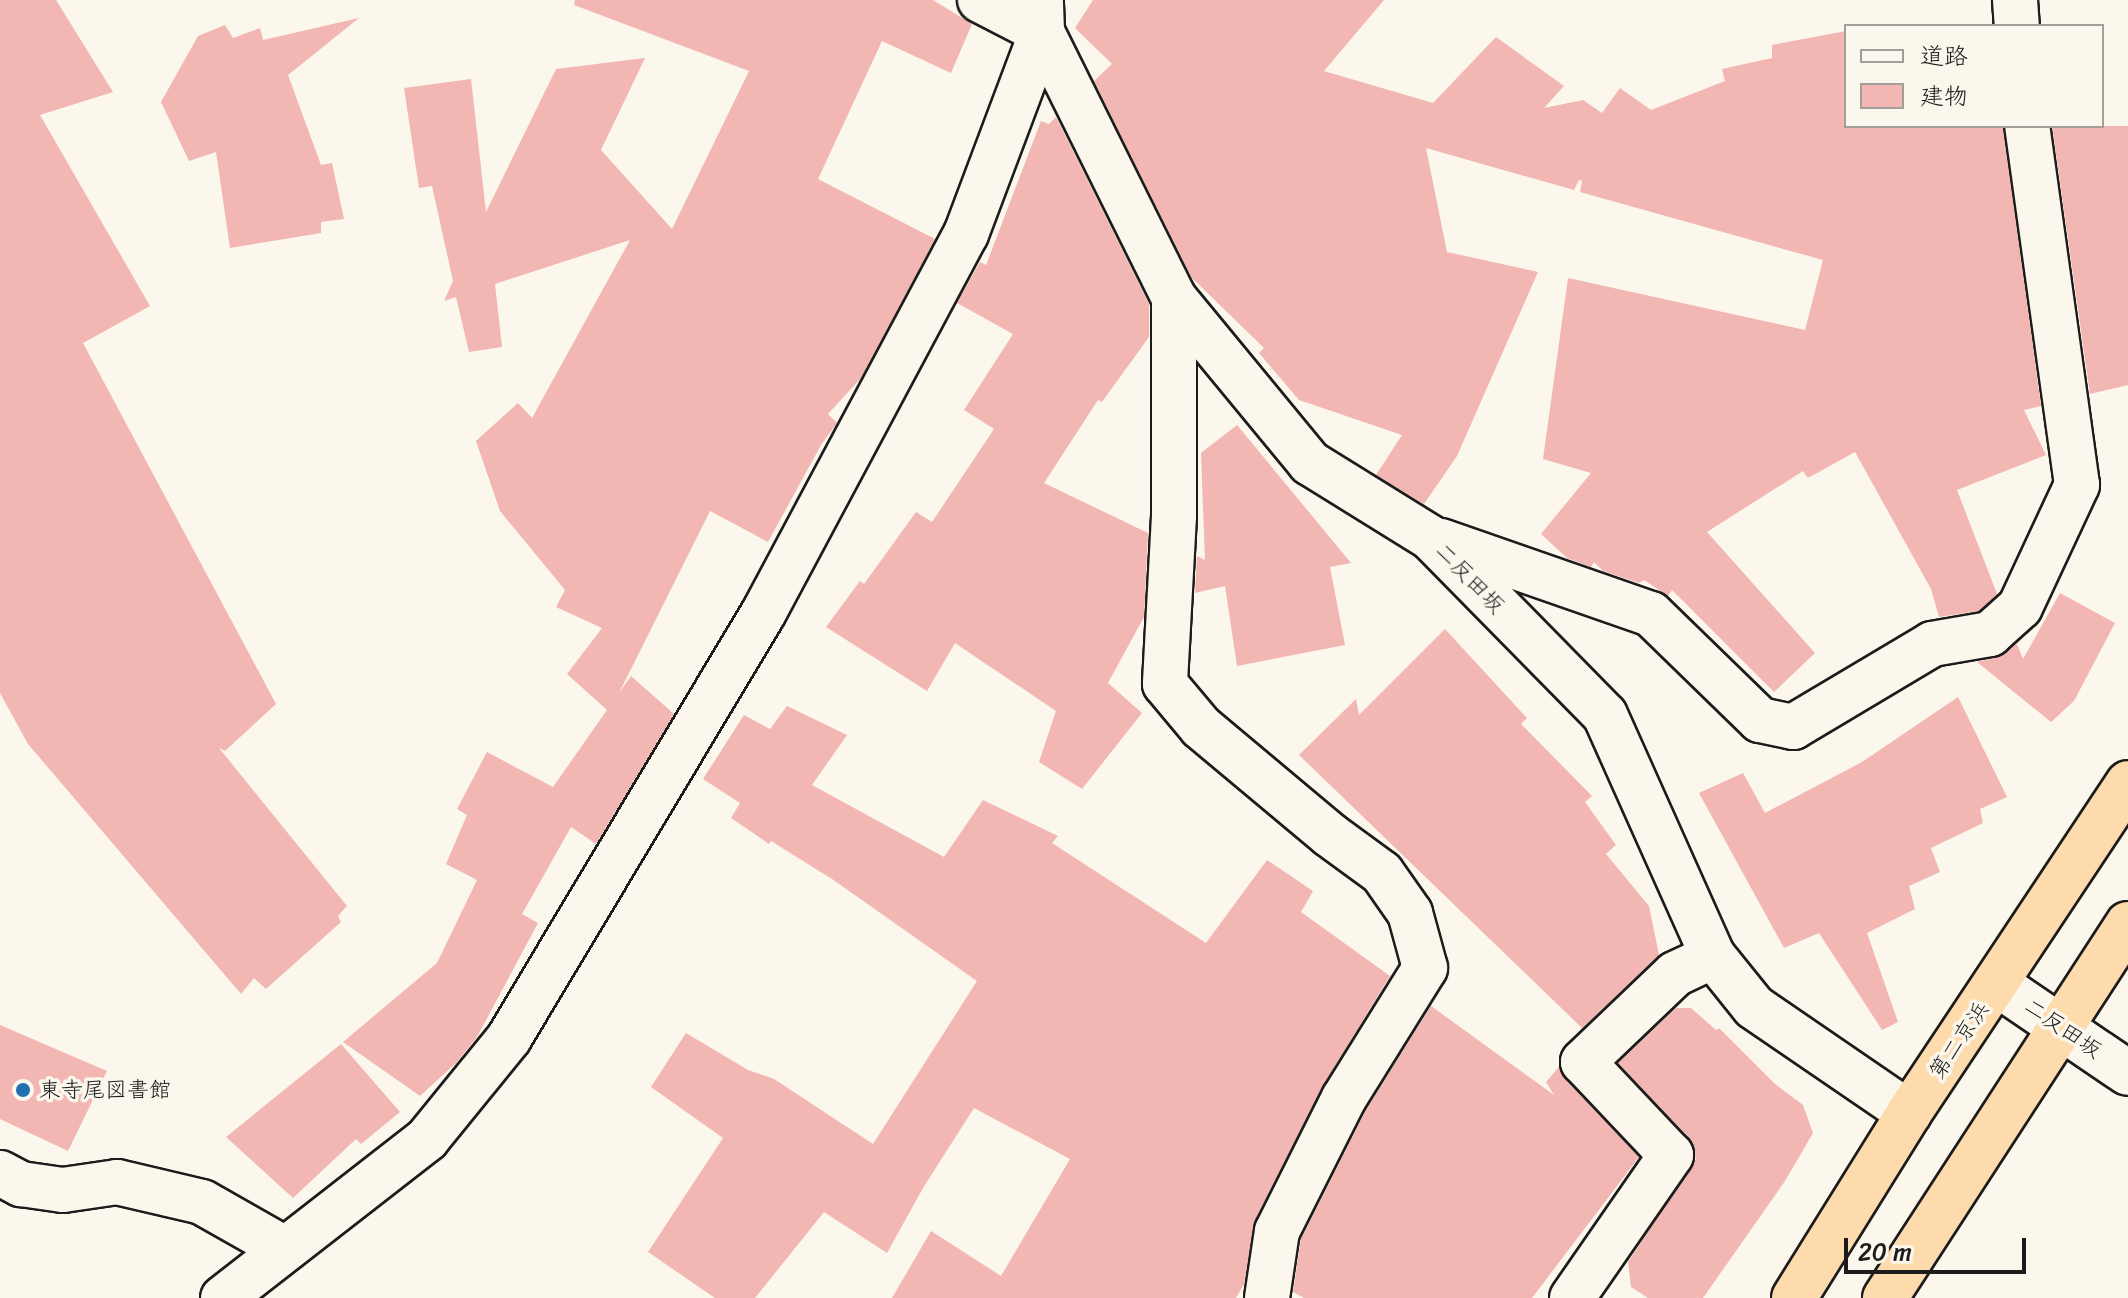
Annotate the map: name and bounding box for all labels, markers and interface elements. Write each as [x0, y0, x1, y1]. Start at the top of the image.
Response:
legend [1844, 24, 2104, 128]
text: 道路 [1920, 35, 1968, 77]
text: 建物 [1920, 75, 1968, 117]
street label: 二反田坂 [1430, 537, 1510, 619]
street label: 二反田坂 [2019, 992, 2107, 1064]
street label: 第二京浜 [1923, 996, 1995, 1084]
place label: 東寺尾図書館 [39, 1077, 171, 1103]
marker: 東寺尾図書館 [14, 1081, 32, 1099]
scale bar [1848, 1222, 2030, 1272]
text: 20 m [1858, 1231, 1912, 1273]

